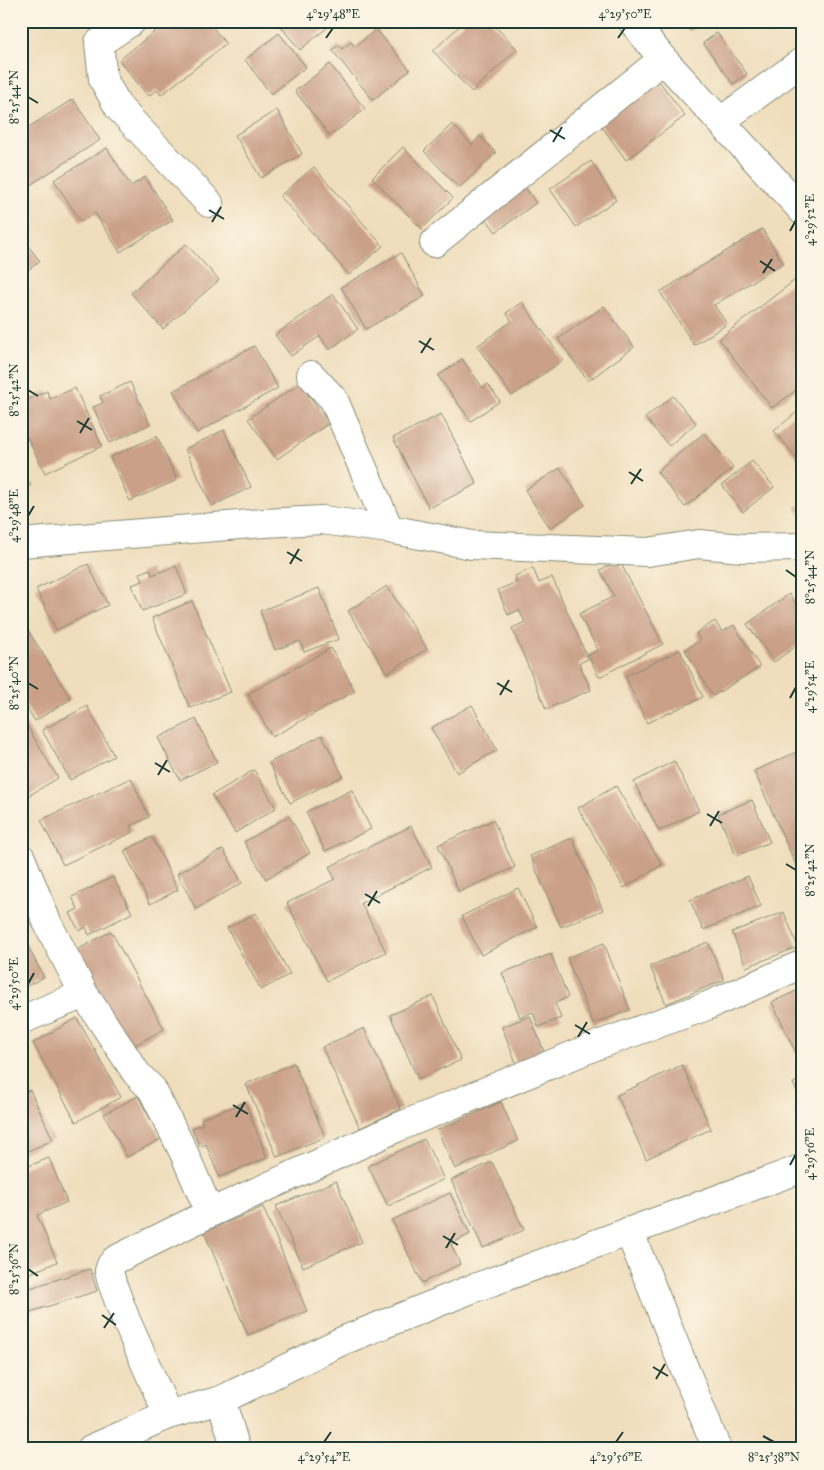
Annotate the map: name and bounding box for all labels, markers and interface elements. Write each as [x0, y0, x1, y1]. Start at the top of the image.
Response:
text: 4°29'48"E [306, 7, 360, 21]
text: 4°29'50"E [598, 7, 652, 21]
text: 8°25'44"N [7, 70, 21, 124]
text: 4°29'52"E [803, 194, 817, 246]
text: 8°25'42"N [7, 363, 21, 417]
text: 4°29'48"E [7, 489, 21, 543]
text: 8°25'44"N [803, 550, 817, 604]
text: 8°25'40"N [7, 656, 21, 710]
text: 4°29'54"E [803, 660, 817, 713]
text: 8°25'42"N [803, 843, 817, 897]
text: 4°29'50"E [7, 957, 21, 1011]
text: 4°29'56"E [803, 1127, 817, 1180]
text: 8°25'36"N [7, 1243, 21, 1295]
text: 4°29'54"E [298, 1450, 351, 1464]
text: 4°29'56"E [590, 1450, 643, 1464]
text: 8°25'38"N [748, 1450, 800, 1464]

